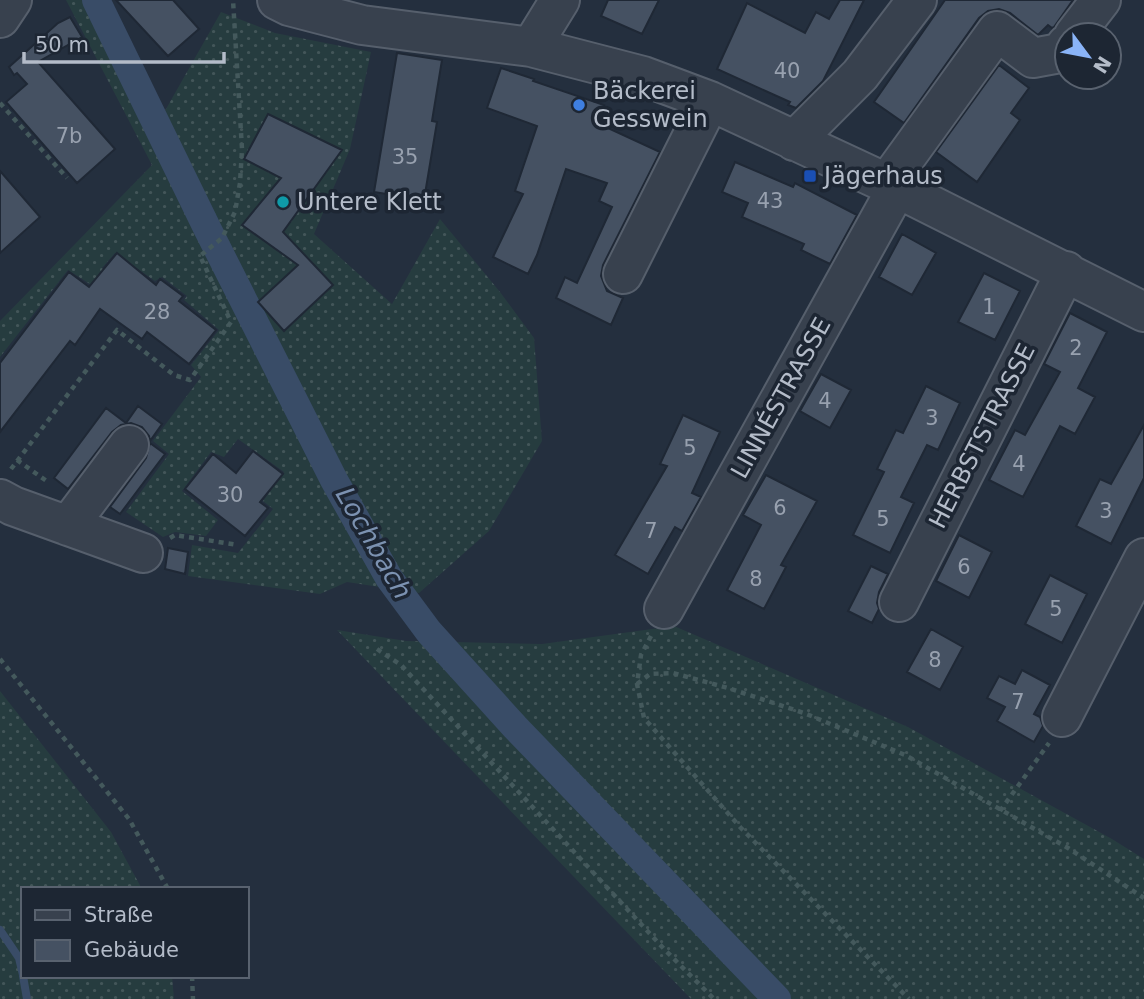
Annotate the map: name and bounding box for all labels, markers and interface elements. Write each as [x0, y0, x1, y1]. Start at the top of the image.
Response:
scale bar [24, 21, 224, 65]
north arrow [1053, 21, 1123, 91]
text: 50 m [35, 33, 89, 57]
text: N [1089, 52, 1116, 78]
house number: 40 [774, 59, 800, 83]
place label: Bäckerei Gesswein [593, 77, 708, 133]
marker: Bäckerei Gesswein [571, 97, 587, 113]
house number: 7b [56, 124, 82, 148]
house number: 35 [392, 145, 418, 169]
place label: Jägerhaus [822, 162, 943, 190]
marker: Jägerhaus [802, 168, 818, 184]
place label: Untere Klett [297, 188, 442, 216]
house number: 43 [757, 189, 783, 213]
marker: Untere Klett [275, 194, 291, 210]
house number: 1 [982, 295, 996, 319]
house number: 28 [144, 300, 170, 324]
street label: LINNÉSTRASSE [724, 312, 837, 483]
house number: 2 [1069, 336, 1083, 360]
street label: HERBSTSTRASSE [923, 339, 1041, 533]
house number: 4 [818, 389, 832, 413]
house number: 3 [925, 406, 939, 430]
house number: 5 [683, 436, 697, 460]
house number: 4 [1012, 452, 1026, 476]
water label: Lochbach [330, 482, 418, 604]
house number: 30 [217, 483, 243, 507]
house number: 6 [773, 496, 787, 520]
house number: 3 [1099, 499, 1113, 523]
house number: 5 [876, 507, 890, 531]
house number: 7 [644, 519, 658, 543]
house number: 6 [957, 555, 971, 579]
house number: 8 [749, 567, 763, 591]
house number: 5 [1049, 597, 1063, 621]
house number: 8 [928, 648, 942, 672]
house number: 7 [1011, 690, 1025, 714]
legend [21, 887, 248, 978]
text: Straße [84, 903, 153, 927]
text: Gebäude [84, 938, 179, 962]

